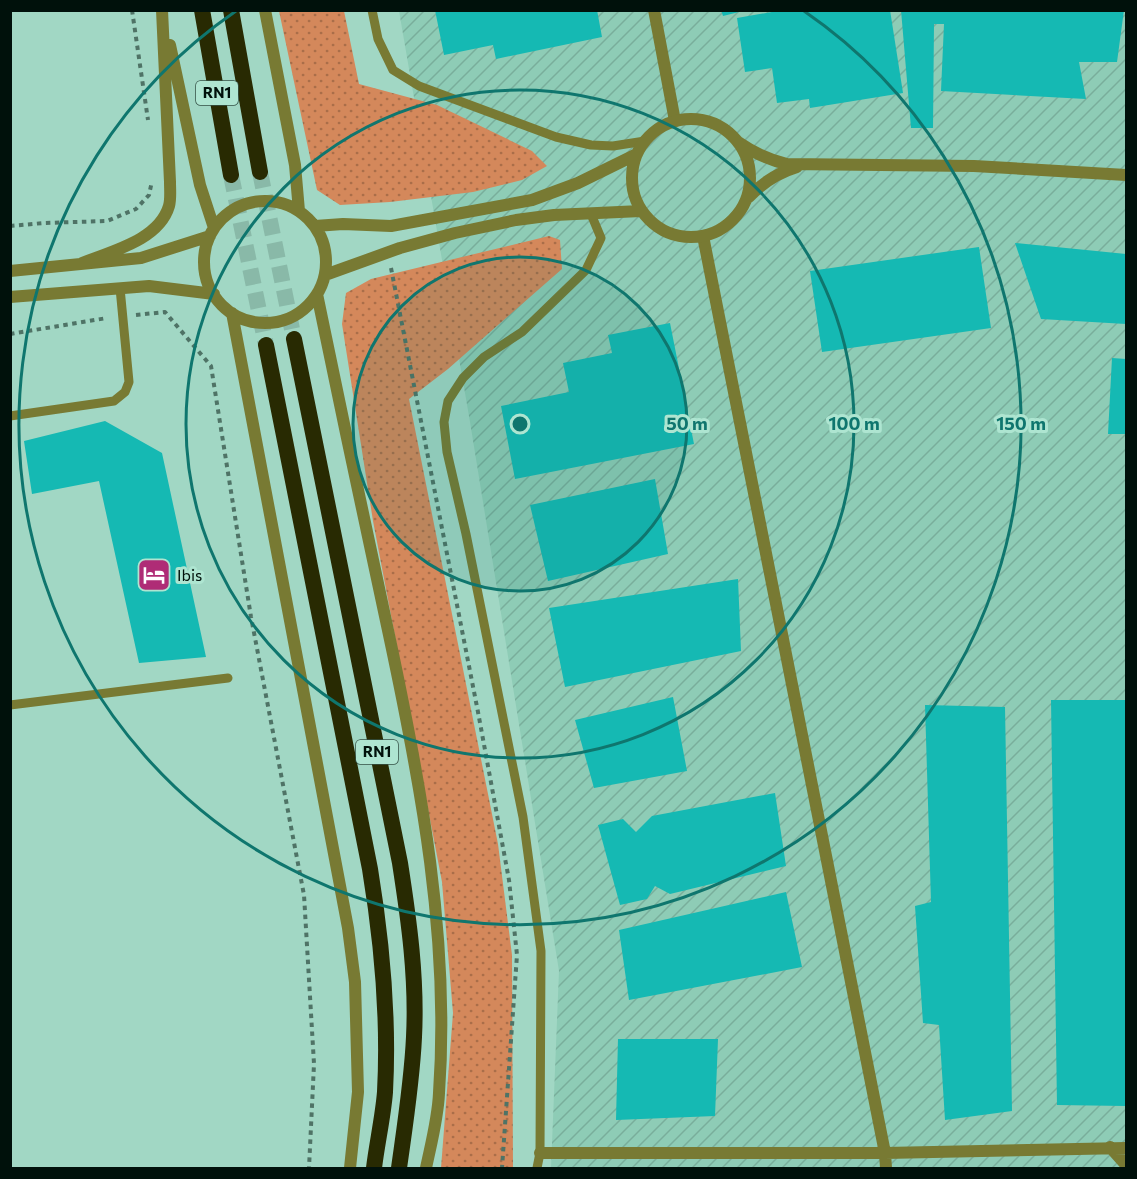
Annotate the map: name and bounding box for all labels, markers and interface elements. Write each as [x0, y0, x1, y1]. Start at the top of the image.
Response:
road number: RN1 [196, 81, 238, 105]
text: 50 m [666, 412, 708, 434]
text: 100 m [828, 412, 880, 434]
text: 150 m [996, 412, 1046, 434]
centre of rings [510, 414, 530, 434]
hotel icon: Ibis [136, 557, 172, 593]
place label: Ibis [177, 565, 202, 584]
road number: RN1 [356, 740, 398, 764]

